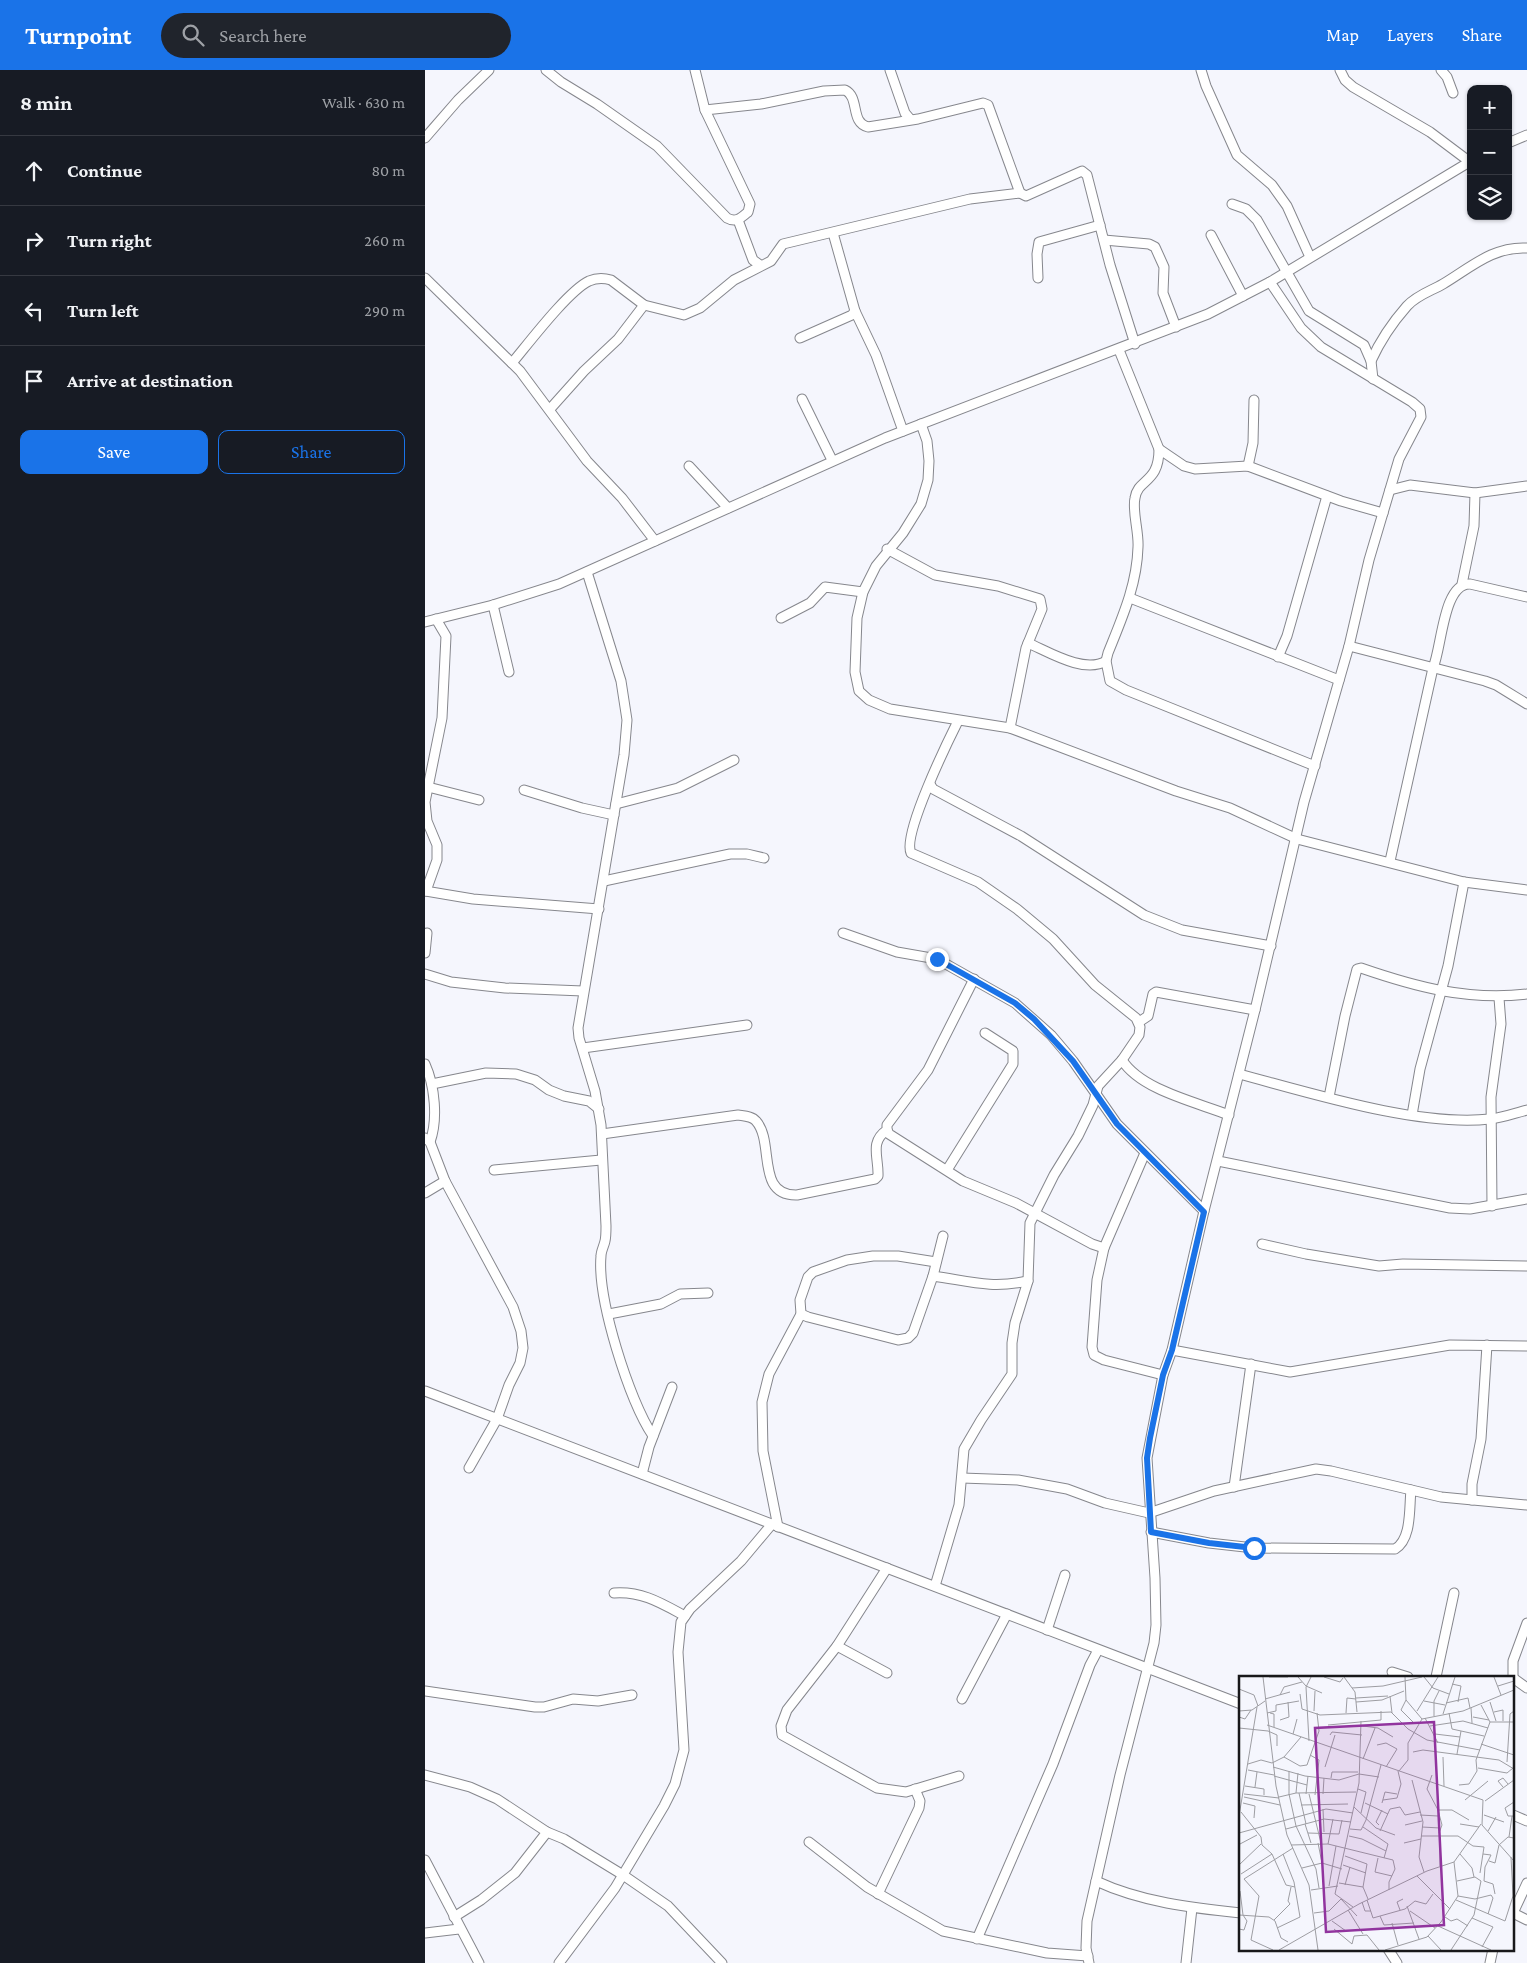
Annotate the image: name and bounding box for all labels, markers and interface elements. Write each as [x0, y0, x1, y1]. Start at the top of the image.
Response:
search box [161, 13, 511, 58]
icon: search [179, 21, 207, 49]
text: Turnpoint [25, 22, 131, 49]
text: Search here [219, 25, 307, 46]
text: Map [1326, 25, 1359, 45]
text: Layers [1387, 25, 1434, 45]
text: Share [1462, 25, 1502, 45]
map controls [1467, 85, 1512, 220]
button: + [1467, 85, 1512, 130]
text: 8 min [20, 91, 72, 115]
text: Walk · 630 m [322, 94, 405, 111]
button: − [1467, 130, 1512, 175]
icon: ahead [20, 157, 48, 185]
text: Continue [67, 160, 142, 181]
text: 80 m [371, 162, 405, 179]
button: layers [1467, 175, 1512, 220]
icon: right [20, 227, 48, 255]
text: Turn right [67, 230, 152, 251]
text: 260 m [364, 232, 405, 249]
icon: left [20, 297, 48, 325]
text: Turn left [67, 300, 139, 321]
text: 290 m [364, 302, 405, 319]
icon: arrive [20, 367, 48, 395]
text: Arrive at destination [67, 370, 233, 391]
button: Save [20, 430, 208, 474]
button: Share [218, 430, 405, 474]
route end [926, 948, 949, 971]
route start [1243, 1537, 1266, 1560]
inset map [1239, 1676, 1515, 1950]

